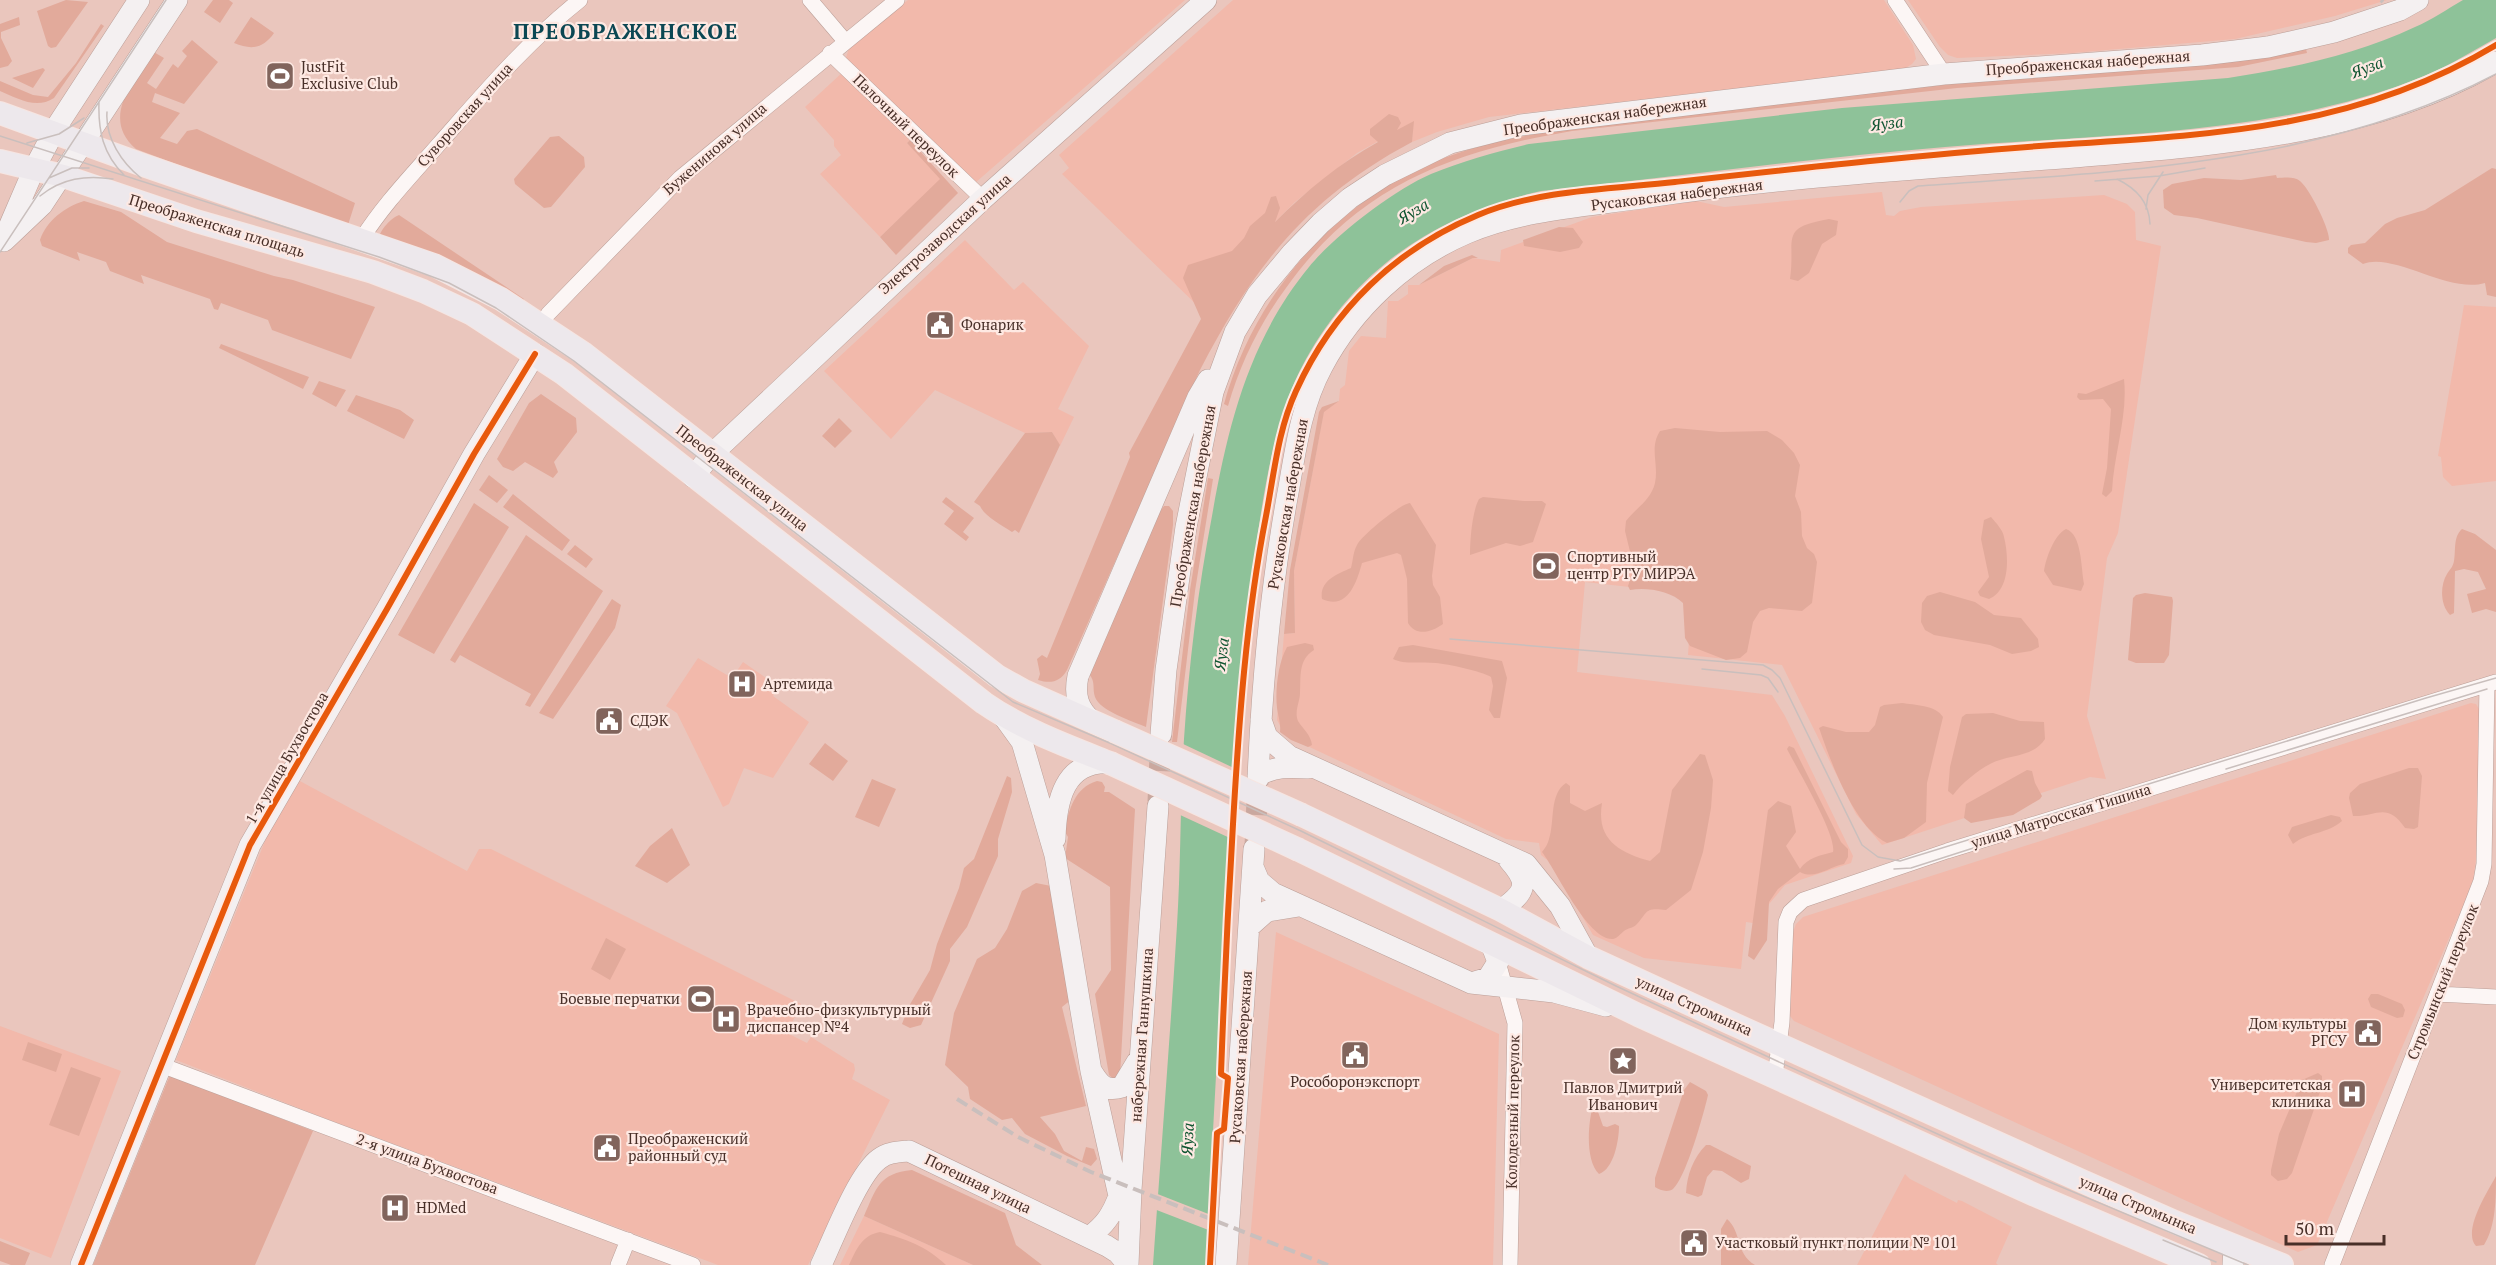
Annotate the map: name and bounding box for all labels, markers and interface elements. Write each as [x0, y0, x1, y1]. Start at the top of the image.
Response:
district label: ПРЕОБРАЖЕНСКОЕ [513, 17, 739, 45]
street label: Преображенская набережная [1985, 45, 2191, 79]
water label: Яуза [2347, 51, 2386, 84]
place label: JustFit Exclusive Club [301, 56, 398, 93]
street label: Суворовская улица [412, 58, 517, 171]
sports icon: JustFit Exclusive Club [264, 60, 296, 92]
street label: Палочный переулок [849, 69, 965, 182]
street label: Преображенская набережная [1502, 91, 1708, 139]
street label: Буженинова улица [658, 97, 771, 199]
water label: Яуза [1868, 110, 1905, 136]
street label: Электрозаводская улица [874, 168, 1015, 298]
street label: Русаковская набережная [1590, 174, 1764, 214]
street label: Преображенская площадь [127, 189, 308, 261]
water label: Яуза [1392, 193, 1433, 229]
public building icon: Фонарик [924, 309, 956, 341]
place label: Фонарик [961, 314, 1025, 334]
street label: Преображенская набережная [1164, 403, 1220, 608]
street label: Русаковская набережная [1262, 417, 1312, 591]
street label: Преображенская улица [673, 419, 813, 535]
place label: Спортивный центр РТУ МИРЭА [1567, 546, 1696, 583]
sports icon: Спортивный центр РТУ МИРЭА [1530, 550, 1562, 582]
water label: Яуза [1208, 636, 1234, 673]
hospital icon: Артемида [726, 668, 758, 700]
place label: Артемида [763, 673, 833, 693]
street label: 1-я улица Бухвостова [240, 687, 332, 827]
public building icon: СДЭК [593, 705, 625, 737]
place label: СДЭК [630, 710, 669, 730]
street label: улица Матросская Тишина [1967, 778, 2154, 852]
street label: Стромынский переулок [2402, 900, 2483, 1062]
street label: набережная Ганнушкина [1125, 947, 1157, 1123]
street label: Русаковская набережная [1224, 970, 1256, 1144]
street label: улица Стромынка [1632, 970, 1756, 1040]
sports icon: Боевые перчатки [685, 983, 717, 1015]
place label: Боевые перчатки [559, 988, 680, 1008]
place label: Врачебно-физкультурный диспансер №4 [747, 999, 931, 1036]
hospital icon: Врачебно-физкультурный диспансер №4 [710, 1003, 742, 1035]
place label: Дом культуры РГСУ [2249, 1013, 2347, 1050]
public building icon: Дом культуры РГСУ [2352, 1017, 2384, 1049]
street label: Колодезный переулок [1501, 1034, 1523, 1189]
public building icon: Рособоронэкспорт [1339, 1039, 1371, 1071]
place icon: Павлов Дмитрий Иванович [1607, 1045, 1639, 1077]
place label: Рособоронэкспорт [1290, 1071, 1420, 1091]
place label: Университетская клиника [2211, 1074, 2331, 1111]
place label: Павлов Дмитрий Иванович [1564, 1077, 1683, 1114]
hospital icon: Университетская клиника [2336, 1078, 2368, 1110]
water label: Яуза [1175, 1122, 1199, 1157]
street label: 2-я улица Бухвостова [354, 1128, 501, 1198]
place label: Преображенский районный суд [628, 1128, 748, 1165]
public building icon: Преображенский районный суд [591, 1132, 623, 1164]
street label: Потешная улица [922, 1149, 1035, 1218]
street label: улица Стромынка [2076, 1170, 2200, 1238]
hospital icon: HDMed [379, 1192, 411, 1224]
place label: HDMed [416, 1197, 466, 1217]
scale bar [2286, 1208, 2384, 1246]
text: 50 m [2295, 1216, 2335, 1240]
public building icon: Участковый пункт полиции № 101 [1678, 1227, 1710, 1259]
place label: Участковый пункт полиции № 101 [1715, 1232, 1957, 1252]

